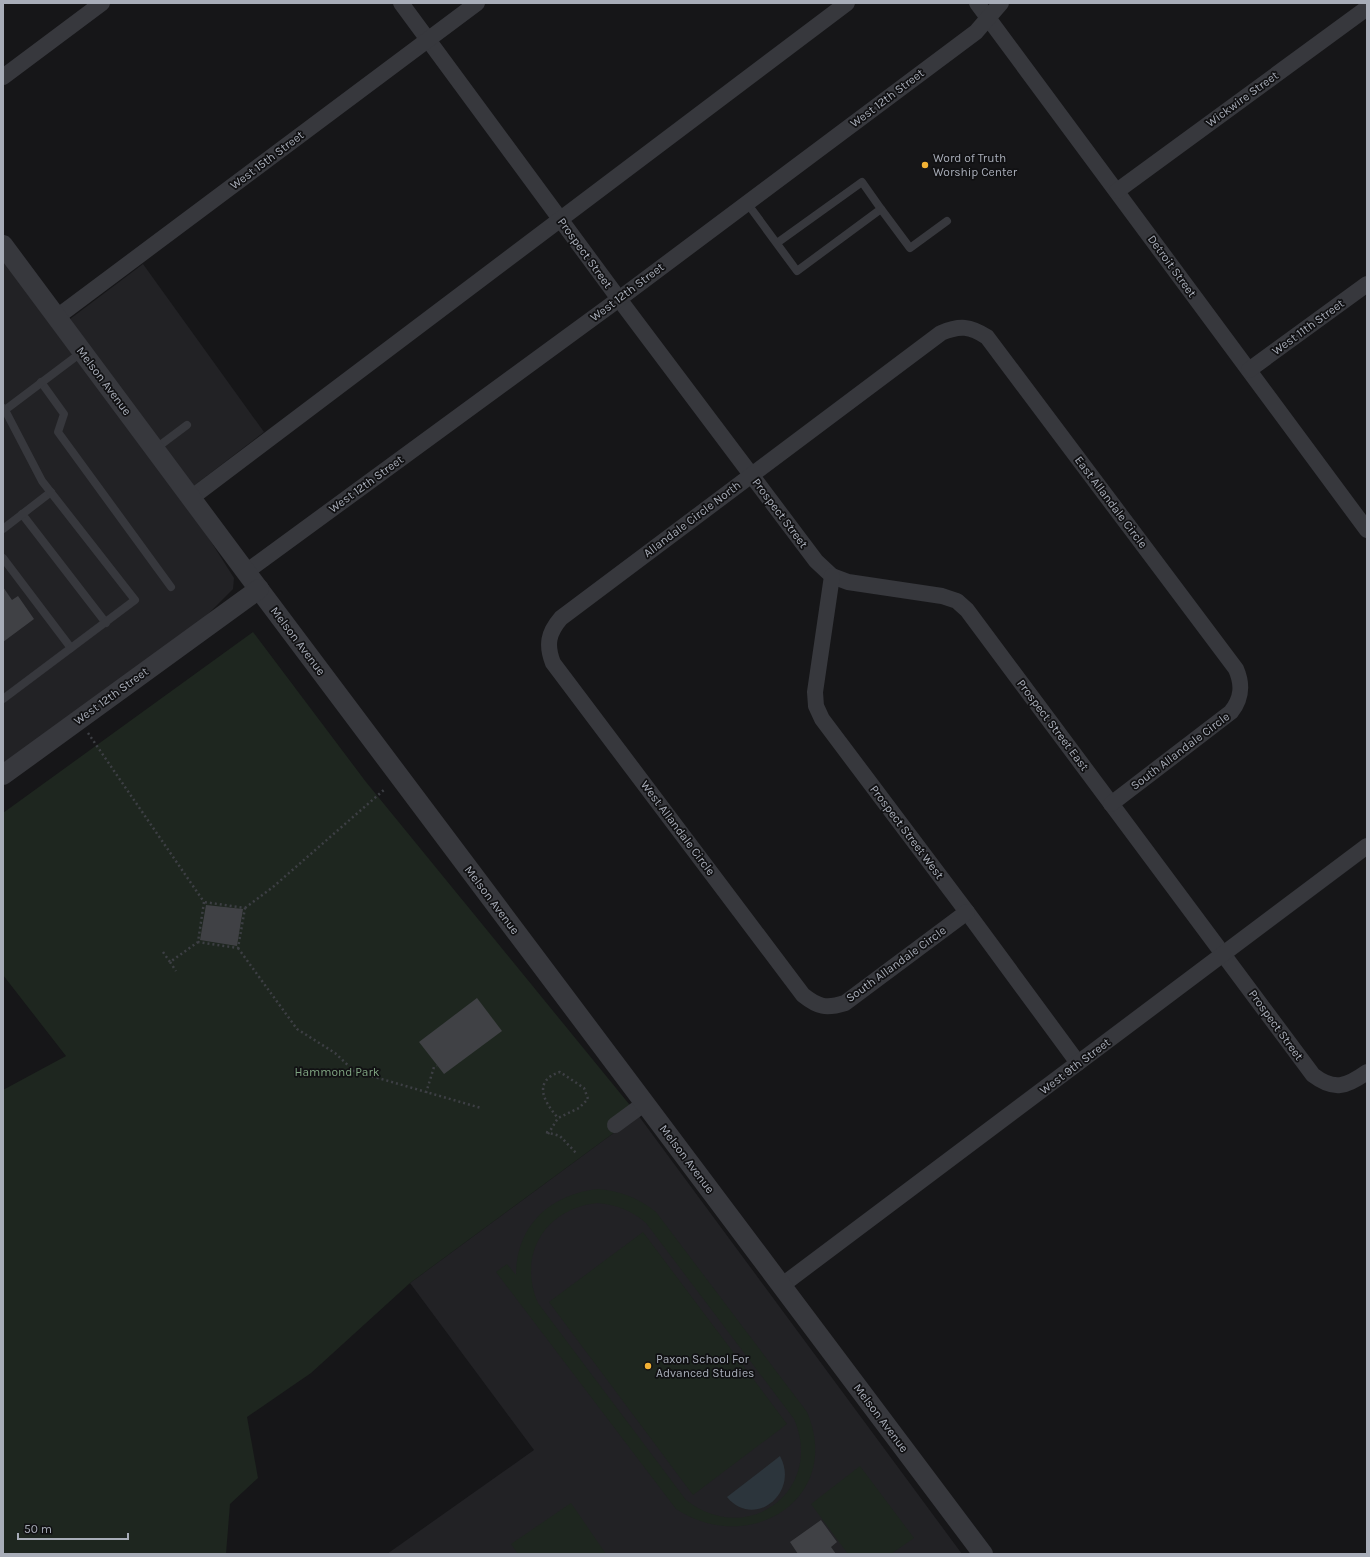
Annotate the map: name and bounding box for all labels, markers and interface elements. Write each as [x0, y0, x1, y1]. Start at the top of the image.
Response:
street label: West 12th Street [847, 65, 927, 130]
street label: Wickwire Street [1203, 68, 1281, 130]
street label: West 15th Street [227, 128, 307, 192]
place label: Word of Truth Worship Center [933, 151, 1018, 179]
marker: Word of Truth Worship Center [920, 160, 930, 170]
street label: Prospect Street [555, 215, 615, 291]
street label: Detroit Street [1145, 232, 1200, 300]
street label: West 12th Street [587, 259, 667, 324]
street label: West 11th Street [1269, 296, 1347, 358]
street label: Melson Avenue [74, 344, 134, 418]
street label: West 12th Street [326, 452, 406, 516]
street label: East Allandale Circle [1072, 453, 1150, 551]
street label: Prospect Street [749, 475, 811, 551]
street label: Allandale Circle North [641, 478, 743, 560]
street label: Melson Avenue [268, 604, 328, 678]
street label: West 12th Street [71, 664, 151, 728]
street label: Prospect Street East [1014, 677, 1092, 774]
street label: South Allandale Circle [1128, 709, 1232, 793]
street label: West Allandale Circle [638, 778, 718, 878]
street label: Prospect Street West [867, 782, 947, 882]
street label: Melson Avenue [462, 863, 522, 937]
street label: South Allandale Circle [843, 923, 949, 1005]
street label: Prospect Street [1246, 987, 1306, 1063]
street label: West 9th Street [1037, 1035, 1113, 1097]
park label: Hammond Park [294, 1065, 380, 1079]
street label: Melson Avenue [657, 1122, 717, 1196]
place label: Paxon School For Advanced Studies [656, 1352, 754, 1380]
marker: Paxon School For Advanced Studies [643, 1361, 653, 1371]
street label: Melson Avenue [851, 1381, 911, 1455]
scale bar [18, 1515, 128, 1541]
text: 50 m [24, 1522, 52, 1536]

